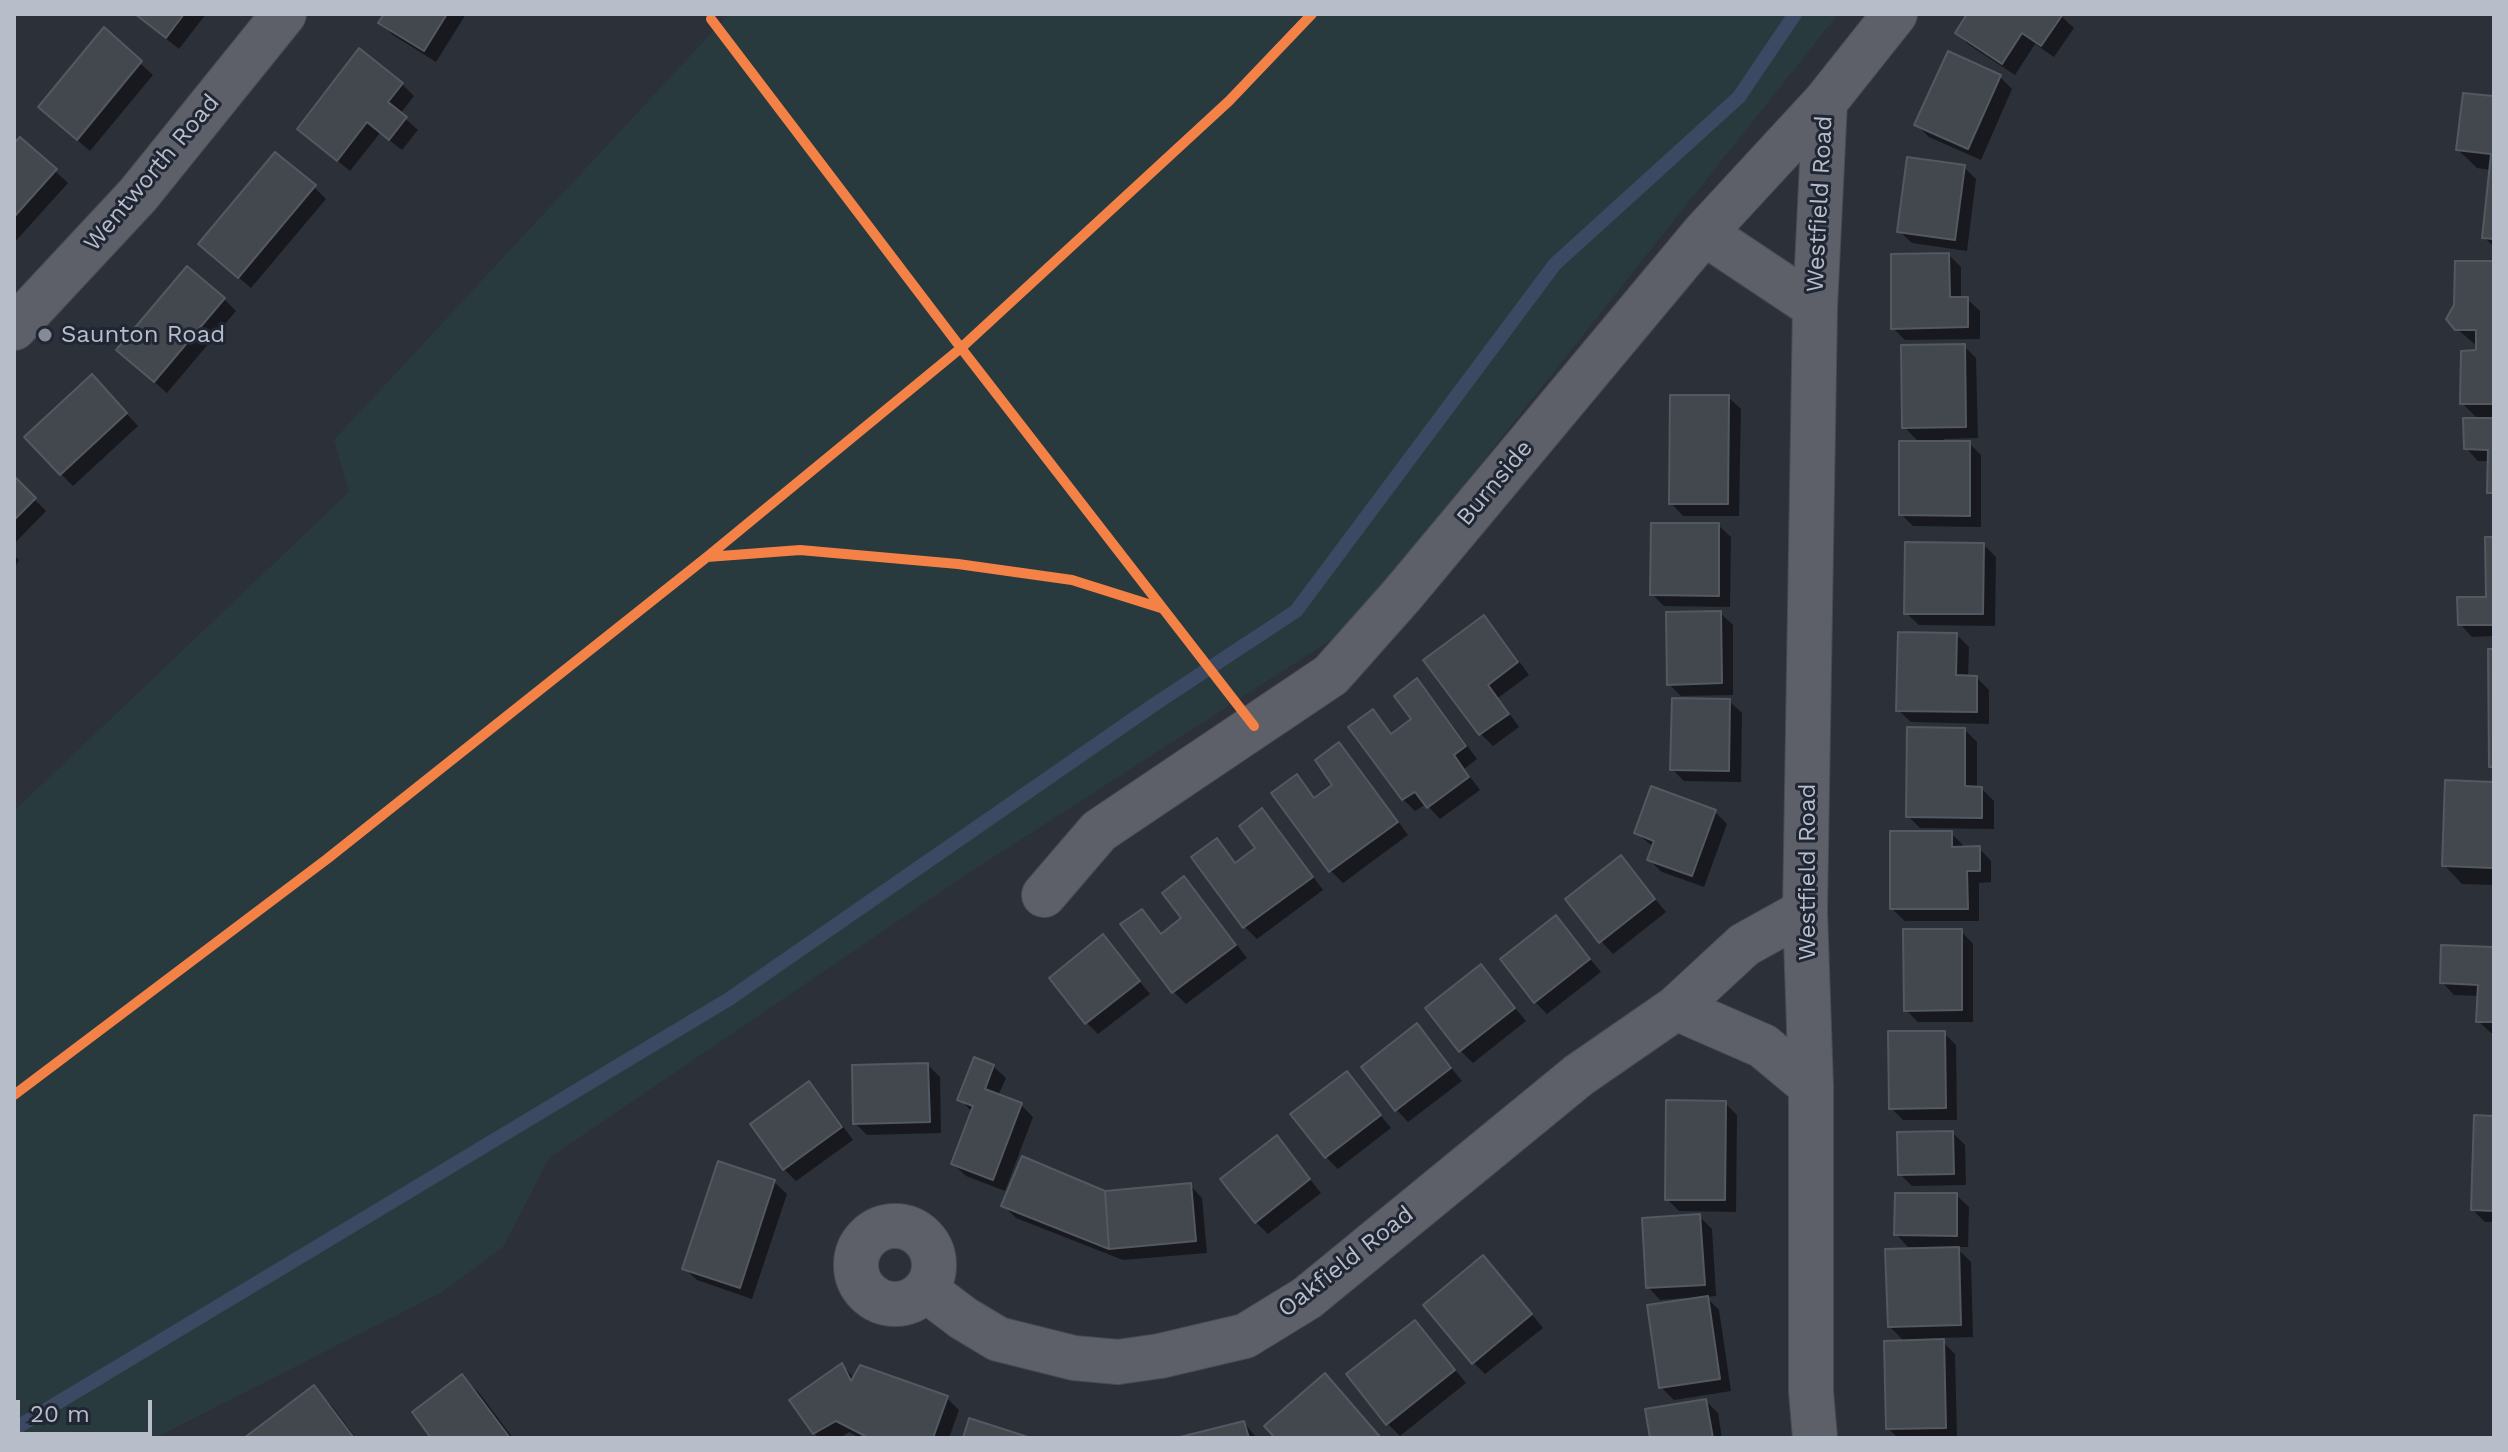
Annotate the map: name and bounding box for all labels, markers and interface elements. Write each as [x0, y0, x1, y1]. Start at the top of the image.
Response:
street label: Wentworth Road [78, 89, 226, 257]
street label: Westfield Road [1801, 115, 1839, 293]
place label: Saunton Road [61, 321, 225, 349]
marker: Saunton Road [36, 326, 54, 344]
street label: Burnside [1451, 434, 1539, 532]
street label: Westfield Road [1794, 783, 1822, 961]
street label: Oakfield Road [1273, 1200, 1419, 1324]
scale bar [20, 1384, 156, 1434]
text: 20 m [30, 1400, 90, 1428]

